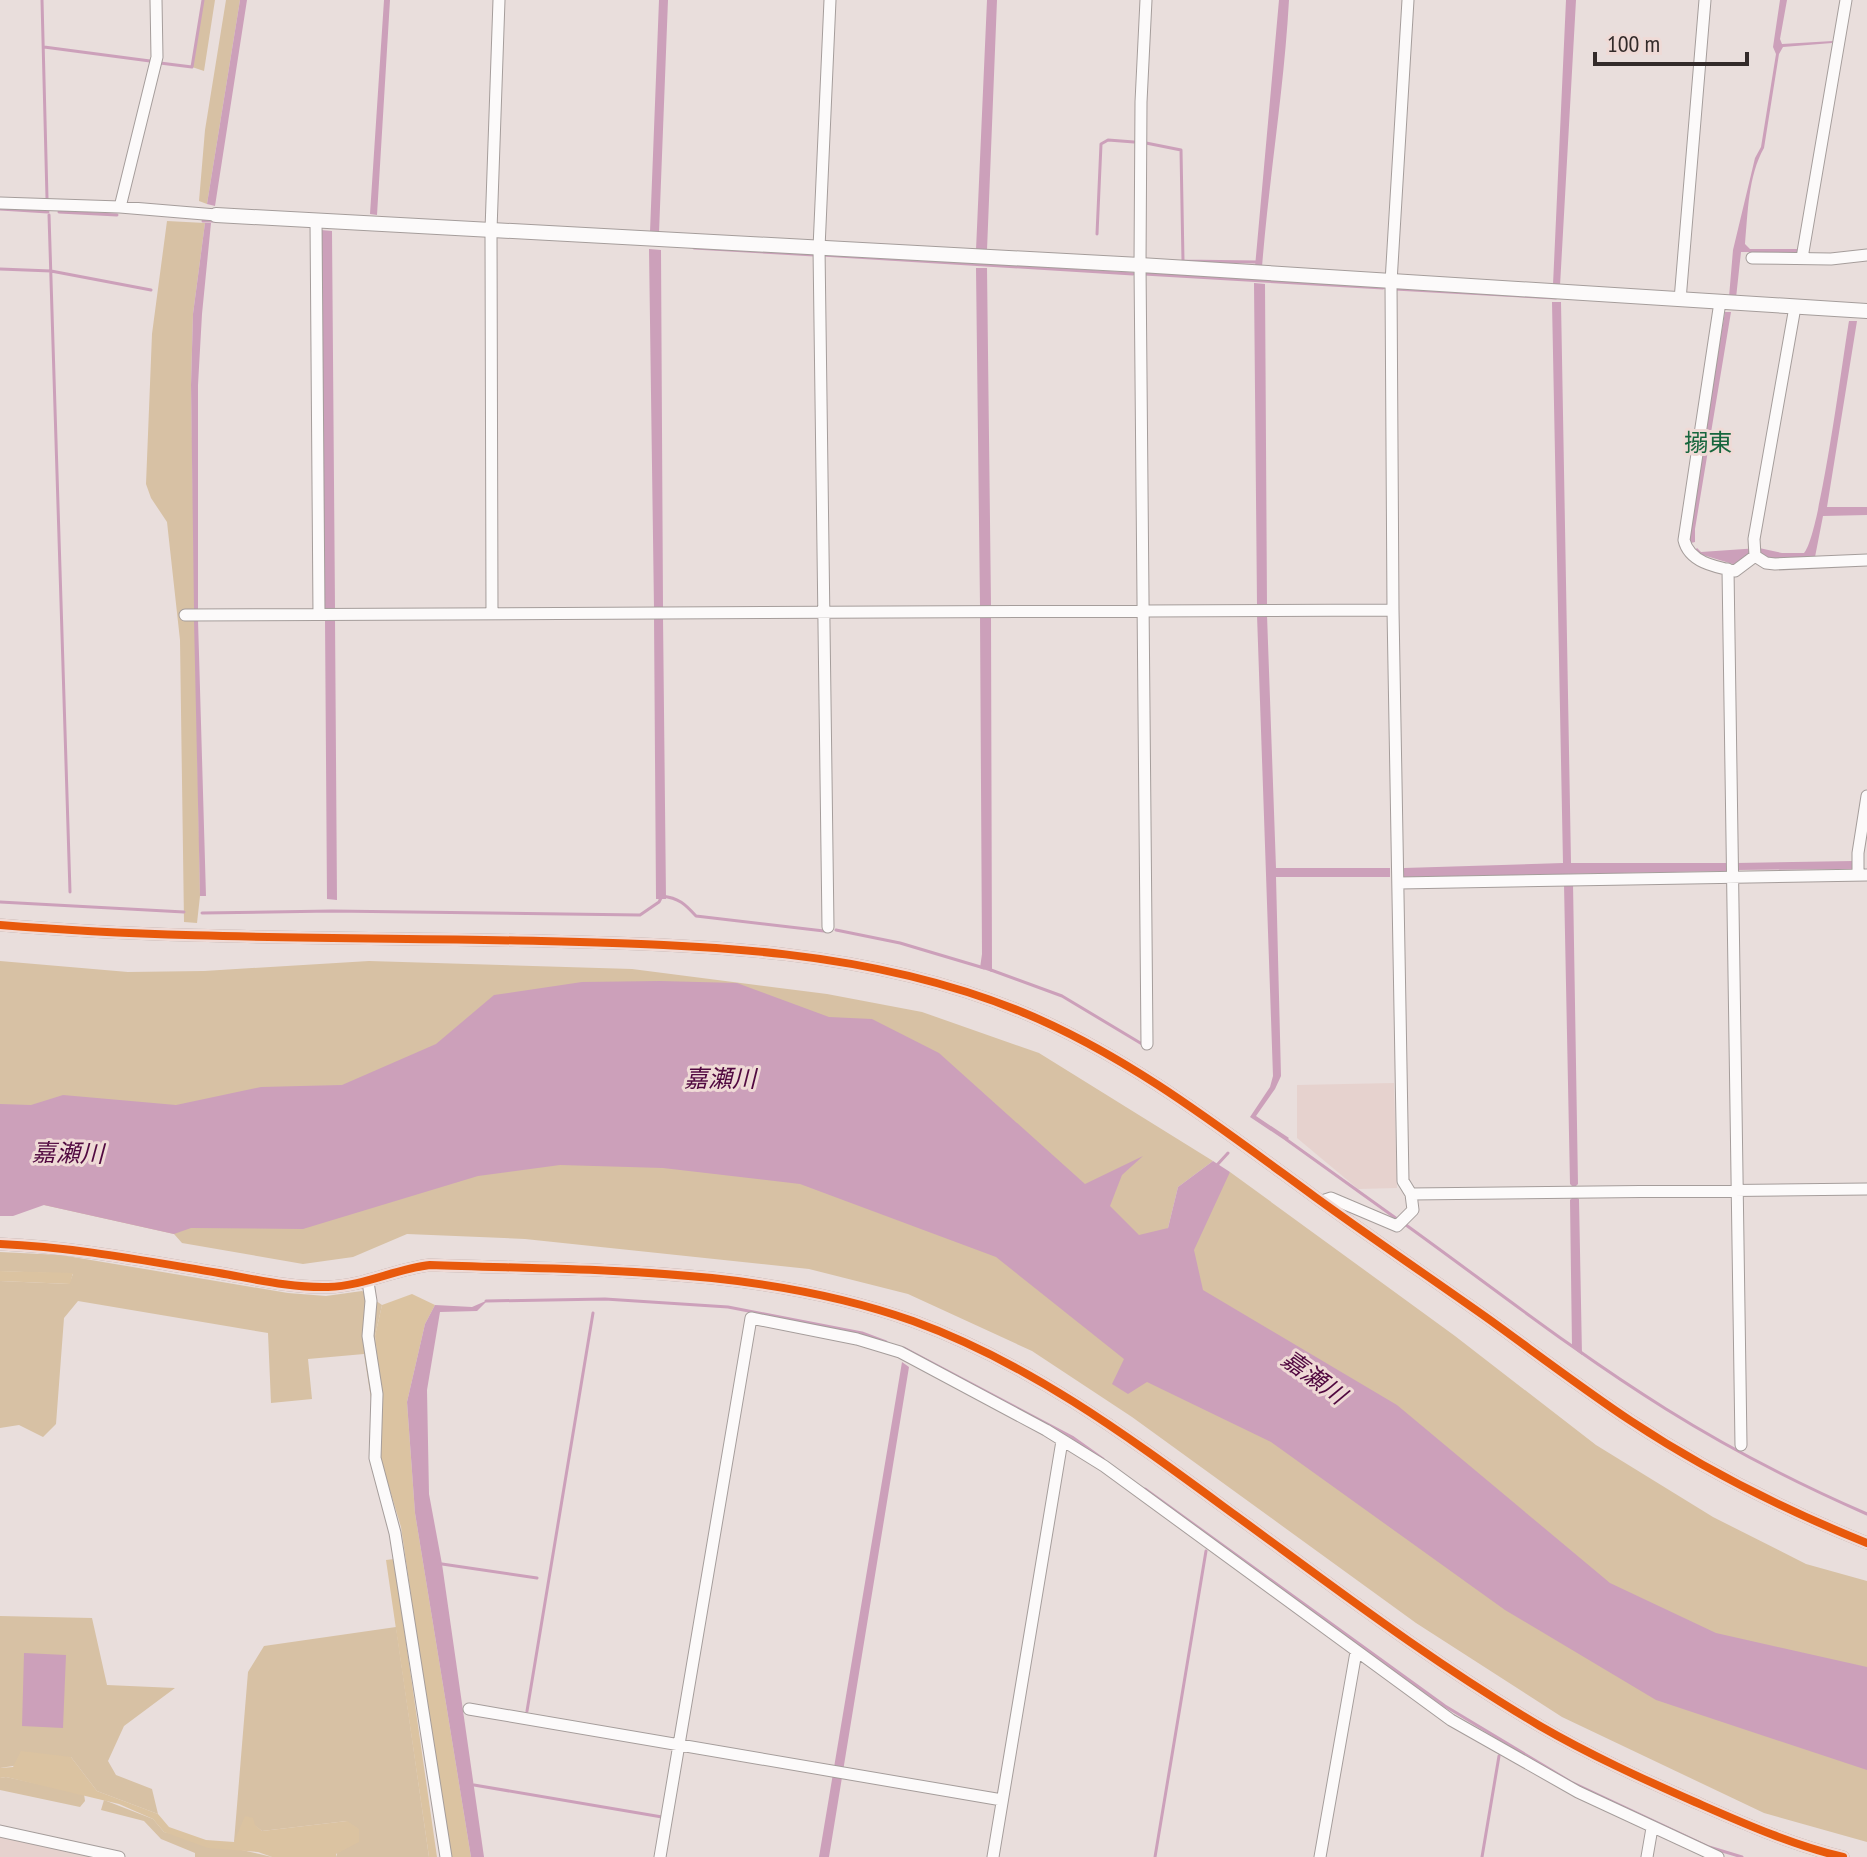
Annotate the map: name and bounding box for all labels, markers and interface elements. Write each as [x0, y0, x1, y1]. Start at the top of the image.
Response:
scale bar [1595, 16, 1747, 66]
text: 100 m [1607, 28, 1660, 59]
district label: 搦東 [1684, 427, 1732, 458]
water label: 嘉瀬川 [684, 1063, 759, 1094]
water label: 嘉瀬川 [32, 1137, 107, 1169]
water label: 嘉瀬川 [1276, 1343, 1355, 1412]

